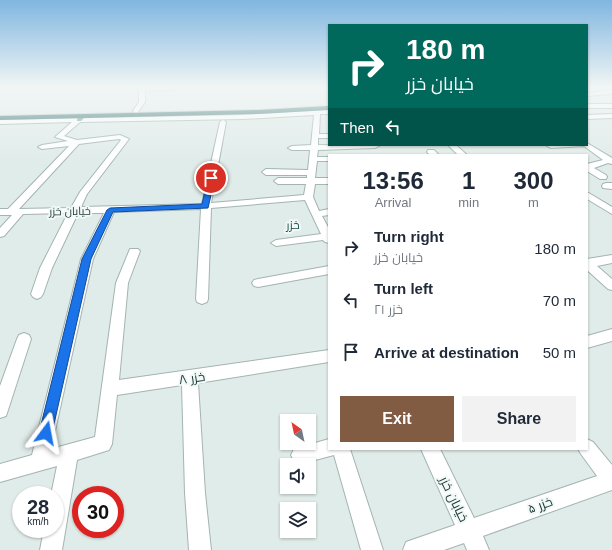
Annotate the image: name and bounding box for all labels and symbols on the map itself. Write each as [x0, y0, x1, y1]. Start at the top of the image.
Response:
pin [194, 161, 228, 195]
street label: خیابان خزر [48, 205, 91, 218]
district label: خزر [285, 218, 300, 232]
street label: خزر ۸ [178, 369, 206, 387]
position arrow [25, 412, 67, 454]
north arrow [280, 414, 316, 450]
street label: خیابان خزر [436, 473, 471, 524]
speed limit sign: 30 [72, 486, 124, 538]
street label: خزر ۵ [526, 494, 554, 516]

